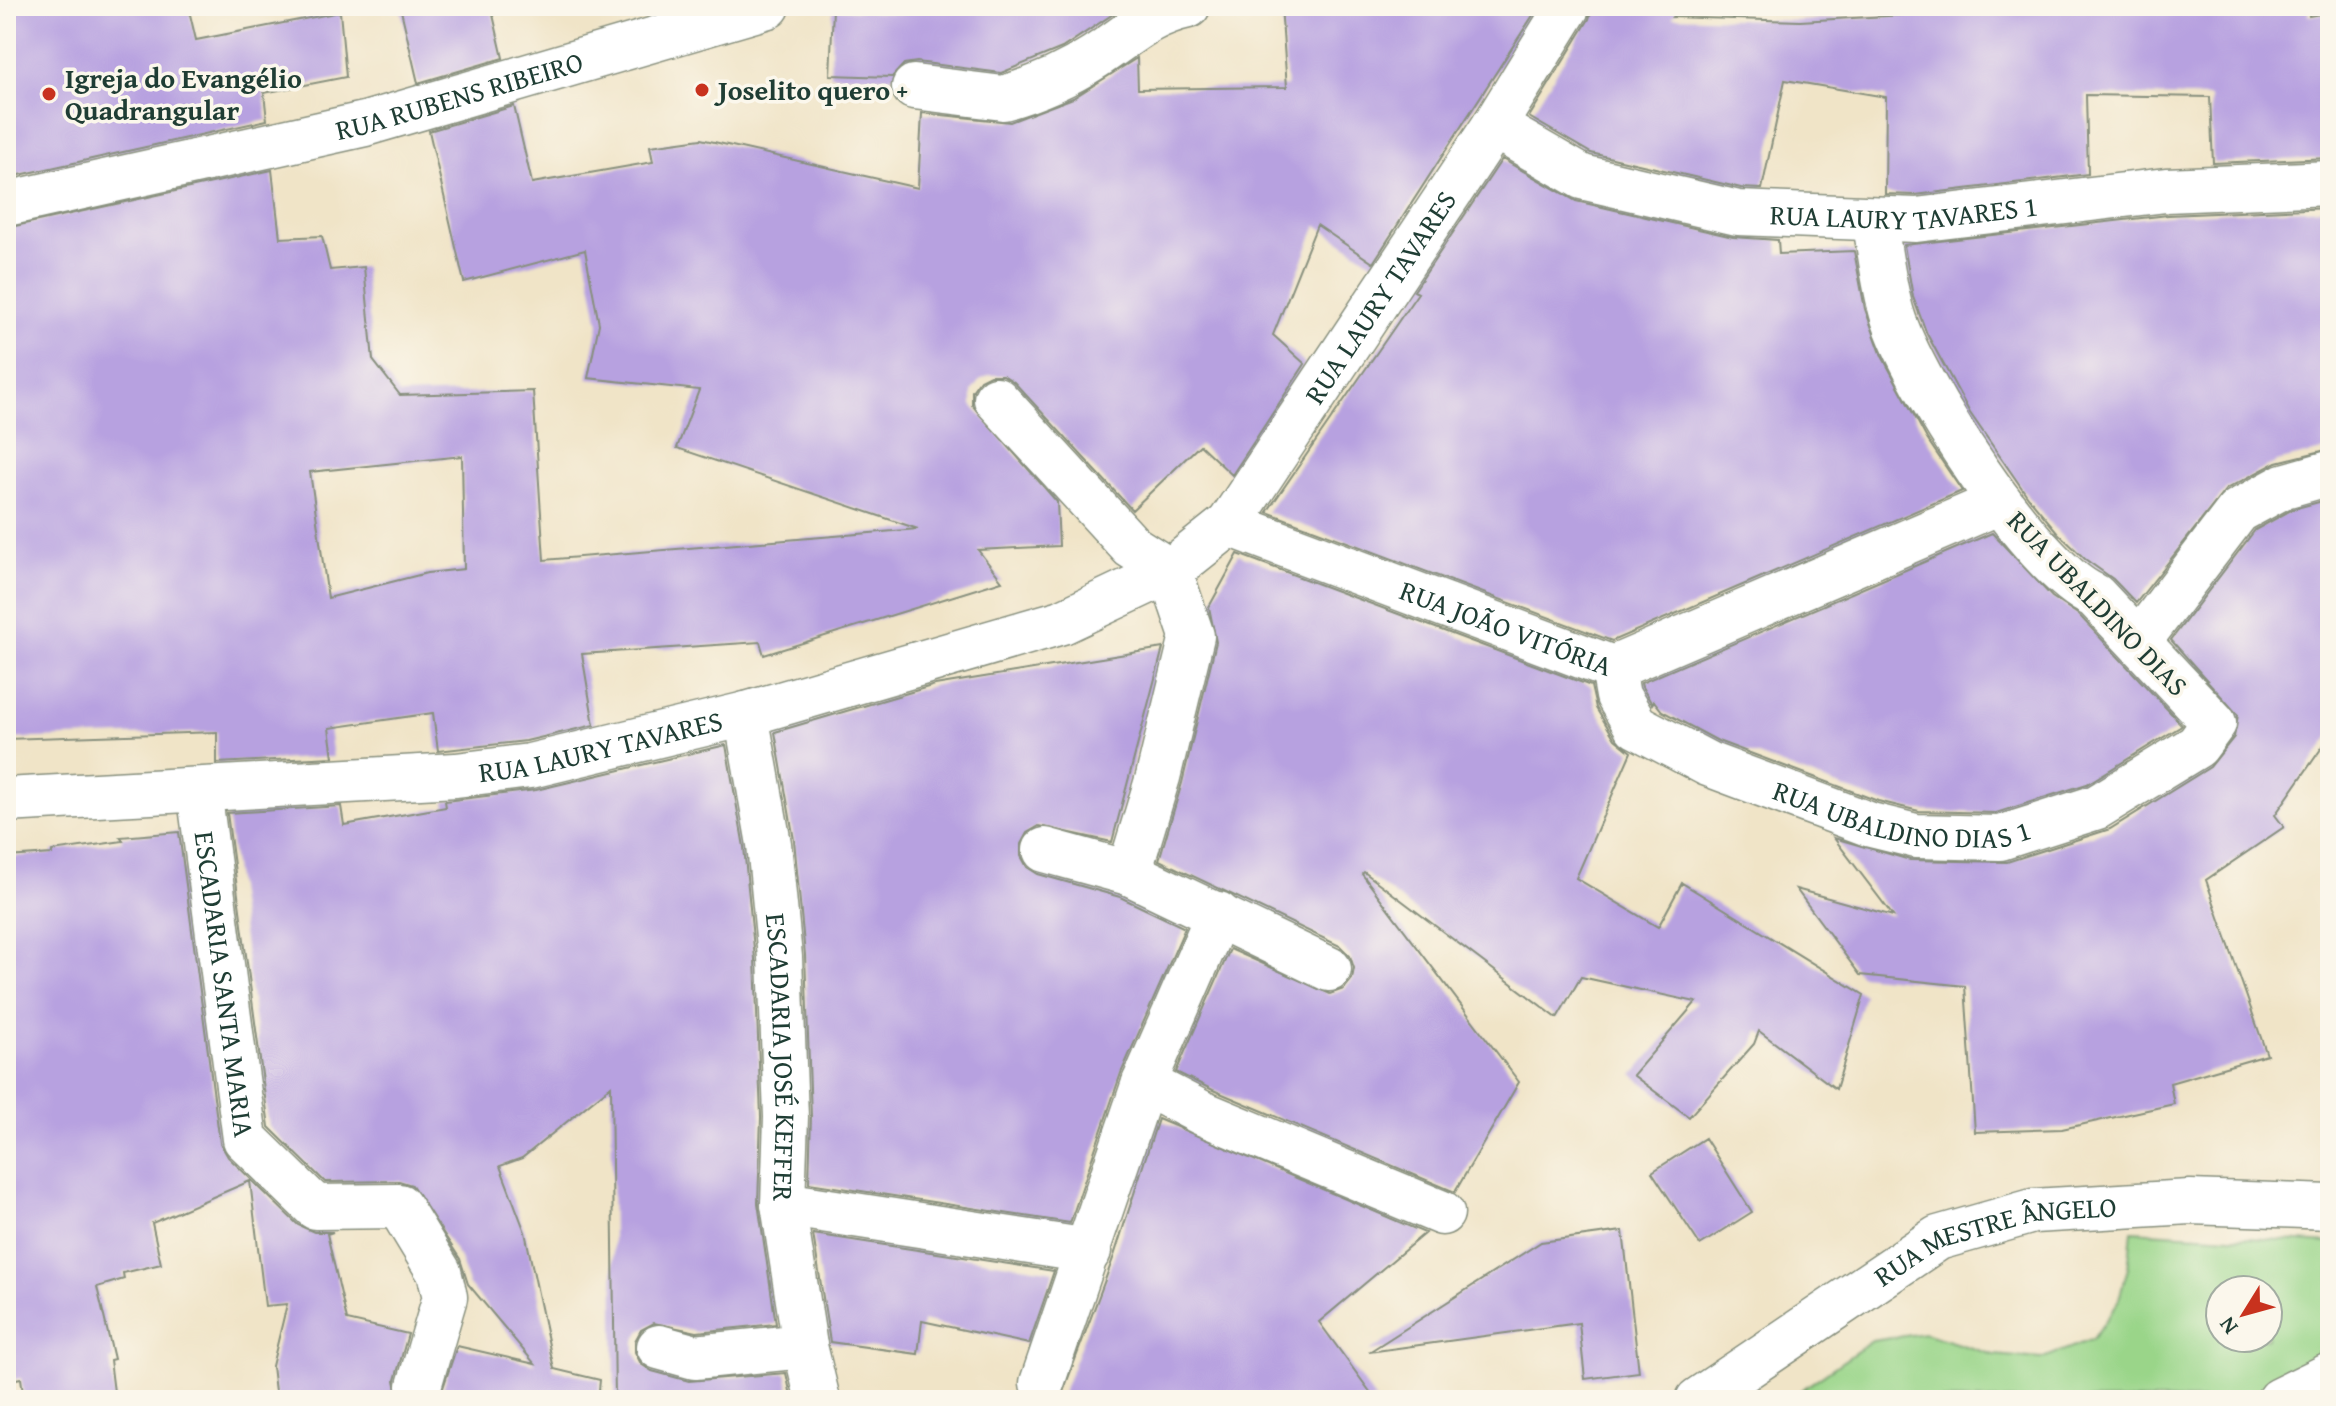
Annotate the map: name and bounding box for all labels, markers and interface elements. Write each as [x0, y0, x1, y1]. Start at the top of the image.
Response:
street label: RUA RUBENS RIBEIRO [331, 40, 588, 150]
place label: Igreja do Evangélio Quadrangular [65, 57, 302, 130]
place label: Joselito quero + [714, 69, 908, 110]
marker: Joselito quero + [693, 81, 711, 99]
marker: Igreja do Evangélio Quadrangular [40, 85, 58, 103]
street label: RUA LAURY TAVARES [1294, 182, 1466, 412]
street label: RUA LAURY TAVARES 1 [1769, 185, 2040, 240]
street label: RUA UBALDINO DIAS [1999, 500, 2198, 705]
street label: RUA JOÃO VITÓRIA [1394, 569, 1618, 686]
street label: RUA LAURY TAVARES [476, 699, 726, 792]
street label: RUA UBALDINO DIAS 1 [1767, 769, 2036, 858]
street label: ESCADARIA SANTA MARIA [185, 829, 266, 1140]
street label: ESCADARIA JOSÉ KEFFER [756, 911, 807, 1203]
street label: RUA MESTRE ÂNGELO [1865, 1185, 2118, 1296]
north arrow [2204, 1274, 2284, 1354]
text: N [2211, 1310, 2245, 1342]

